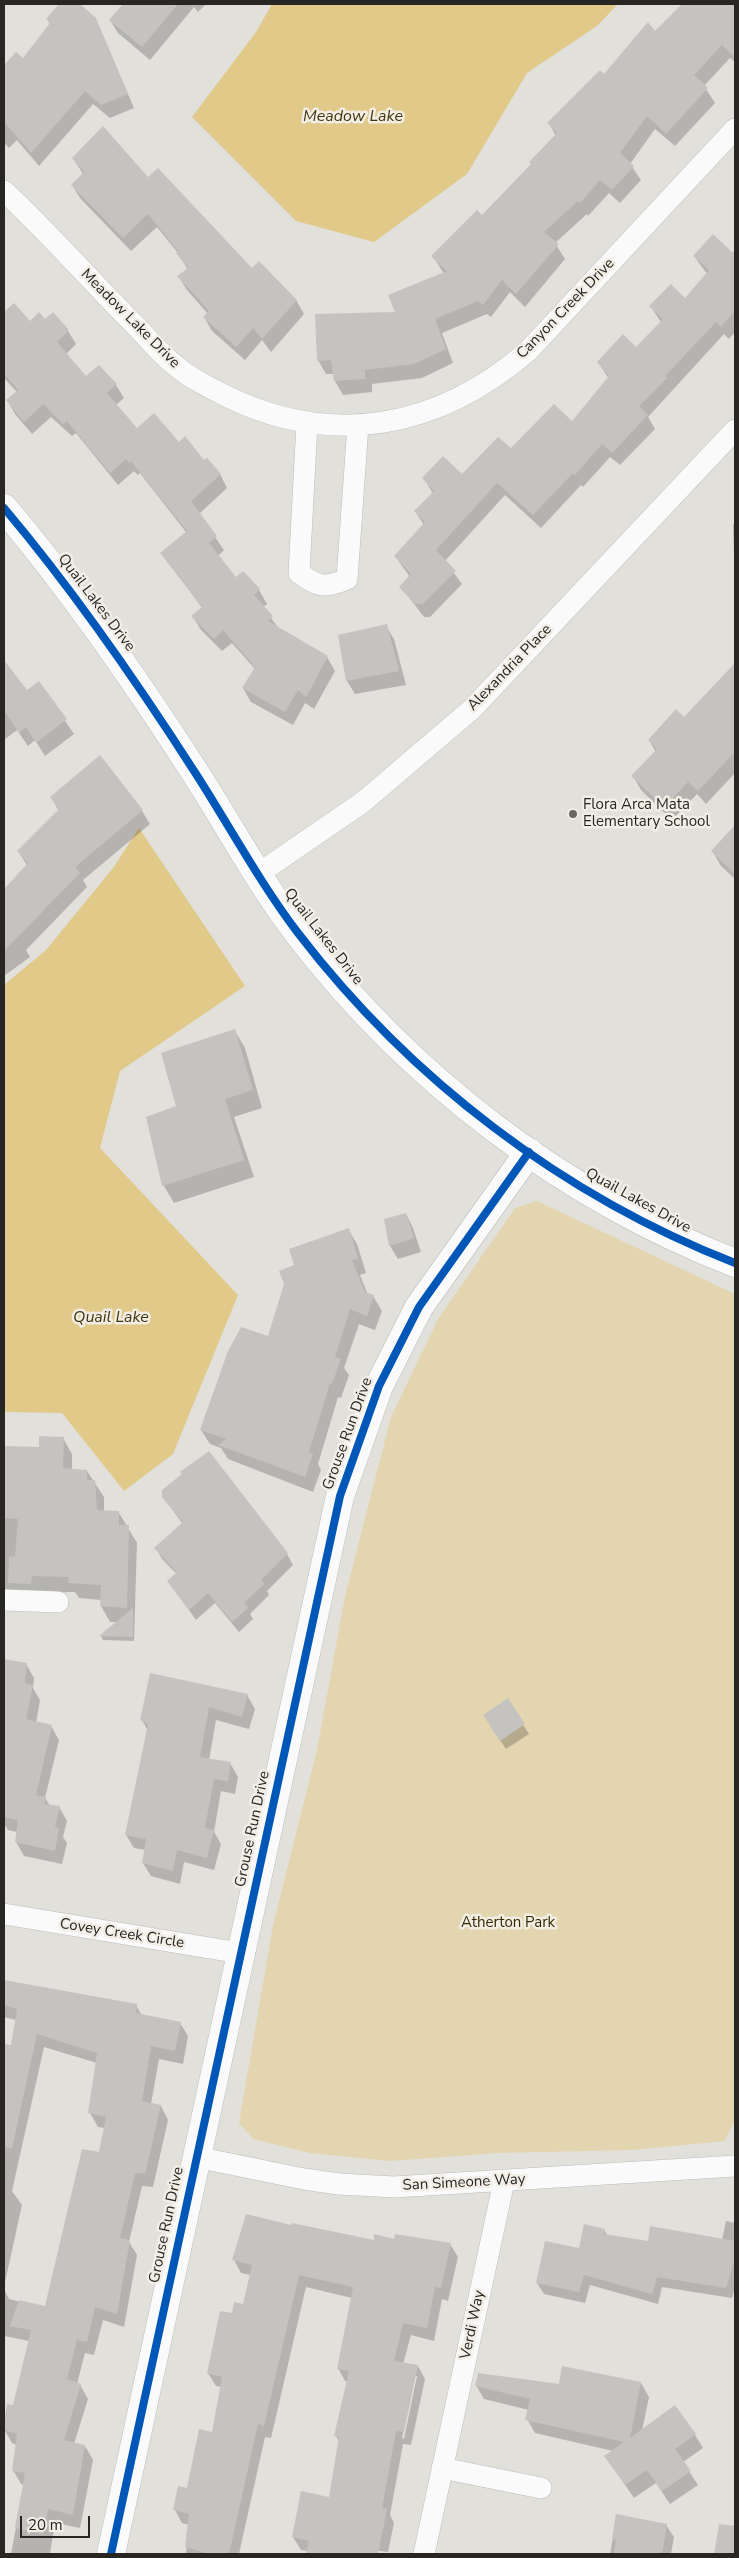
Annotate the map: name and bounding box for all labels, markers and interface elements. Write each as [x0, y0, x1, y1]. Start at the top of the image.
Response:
water label: Meadow Lake [303, 107, 403, 127]
street label: Canyon Creek Drive [513, 255, 619, 363]
street label: Meadow Lake Drive [77, 266, 183, 372]
street label: Quail Lakes Drive [53, 551, 139, 655]
street label: Alexandria Place [464, 621, 556, 715]
place label: Flora Arca Mata Elementary School [583, 796, 710, 831]
marker: Flora Arca Mata Elementary School [567, 808, 579, 820]
street label: Quail Lakes Drive [280, 885, 366, 989]
street label: Quail Lakes Drive [582, 1165, 694, 1237]
water label: Quail Lake [73, 1308, 149, 1328]
street label: Grouse Run Drive [319, 1375, 377, 1493]
street label: Grouse Run Drive [232, 1769, 274, 1889]
park label: Atherton Park [461, 1914, 555, 1932]
street label: Covey Creek Circle [59, 1915, 185, 1953]
street label: Grouse Run Drive [146, 2165, 188, 2285]
street label: San Simeone Way [402, 2171, 526, 2195]
street label: Verdi Way [457, 2289, 489, 2361]
scale bar [22, 2506, 92, 2538]
text: 20 m [28, 2515, 63, 2535]

